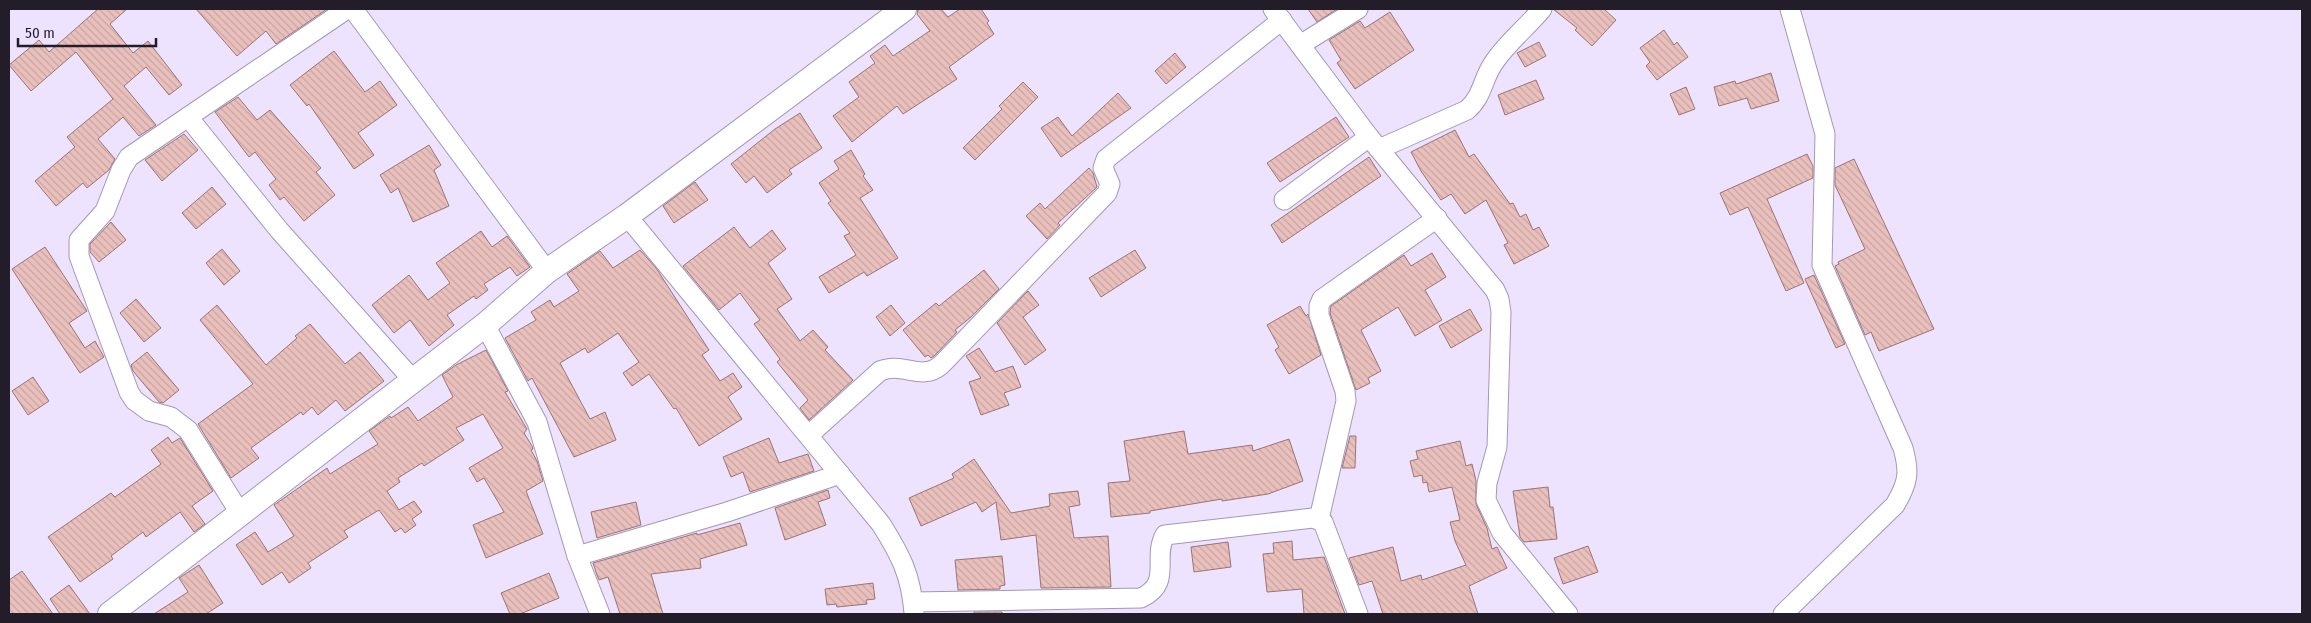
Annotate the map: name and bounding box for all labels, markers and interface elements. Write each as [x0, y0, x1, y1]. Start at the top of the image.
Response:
scale bar [18, 15, 155, 47]
text: 50 m [25, 24, 55, 42]

